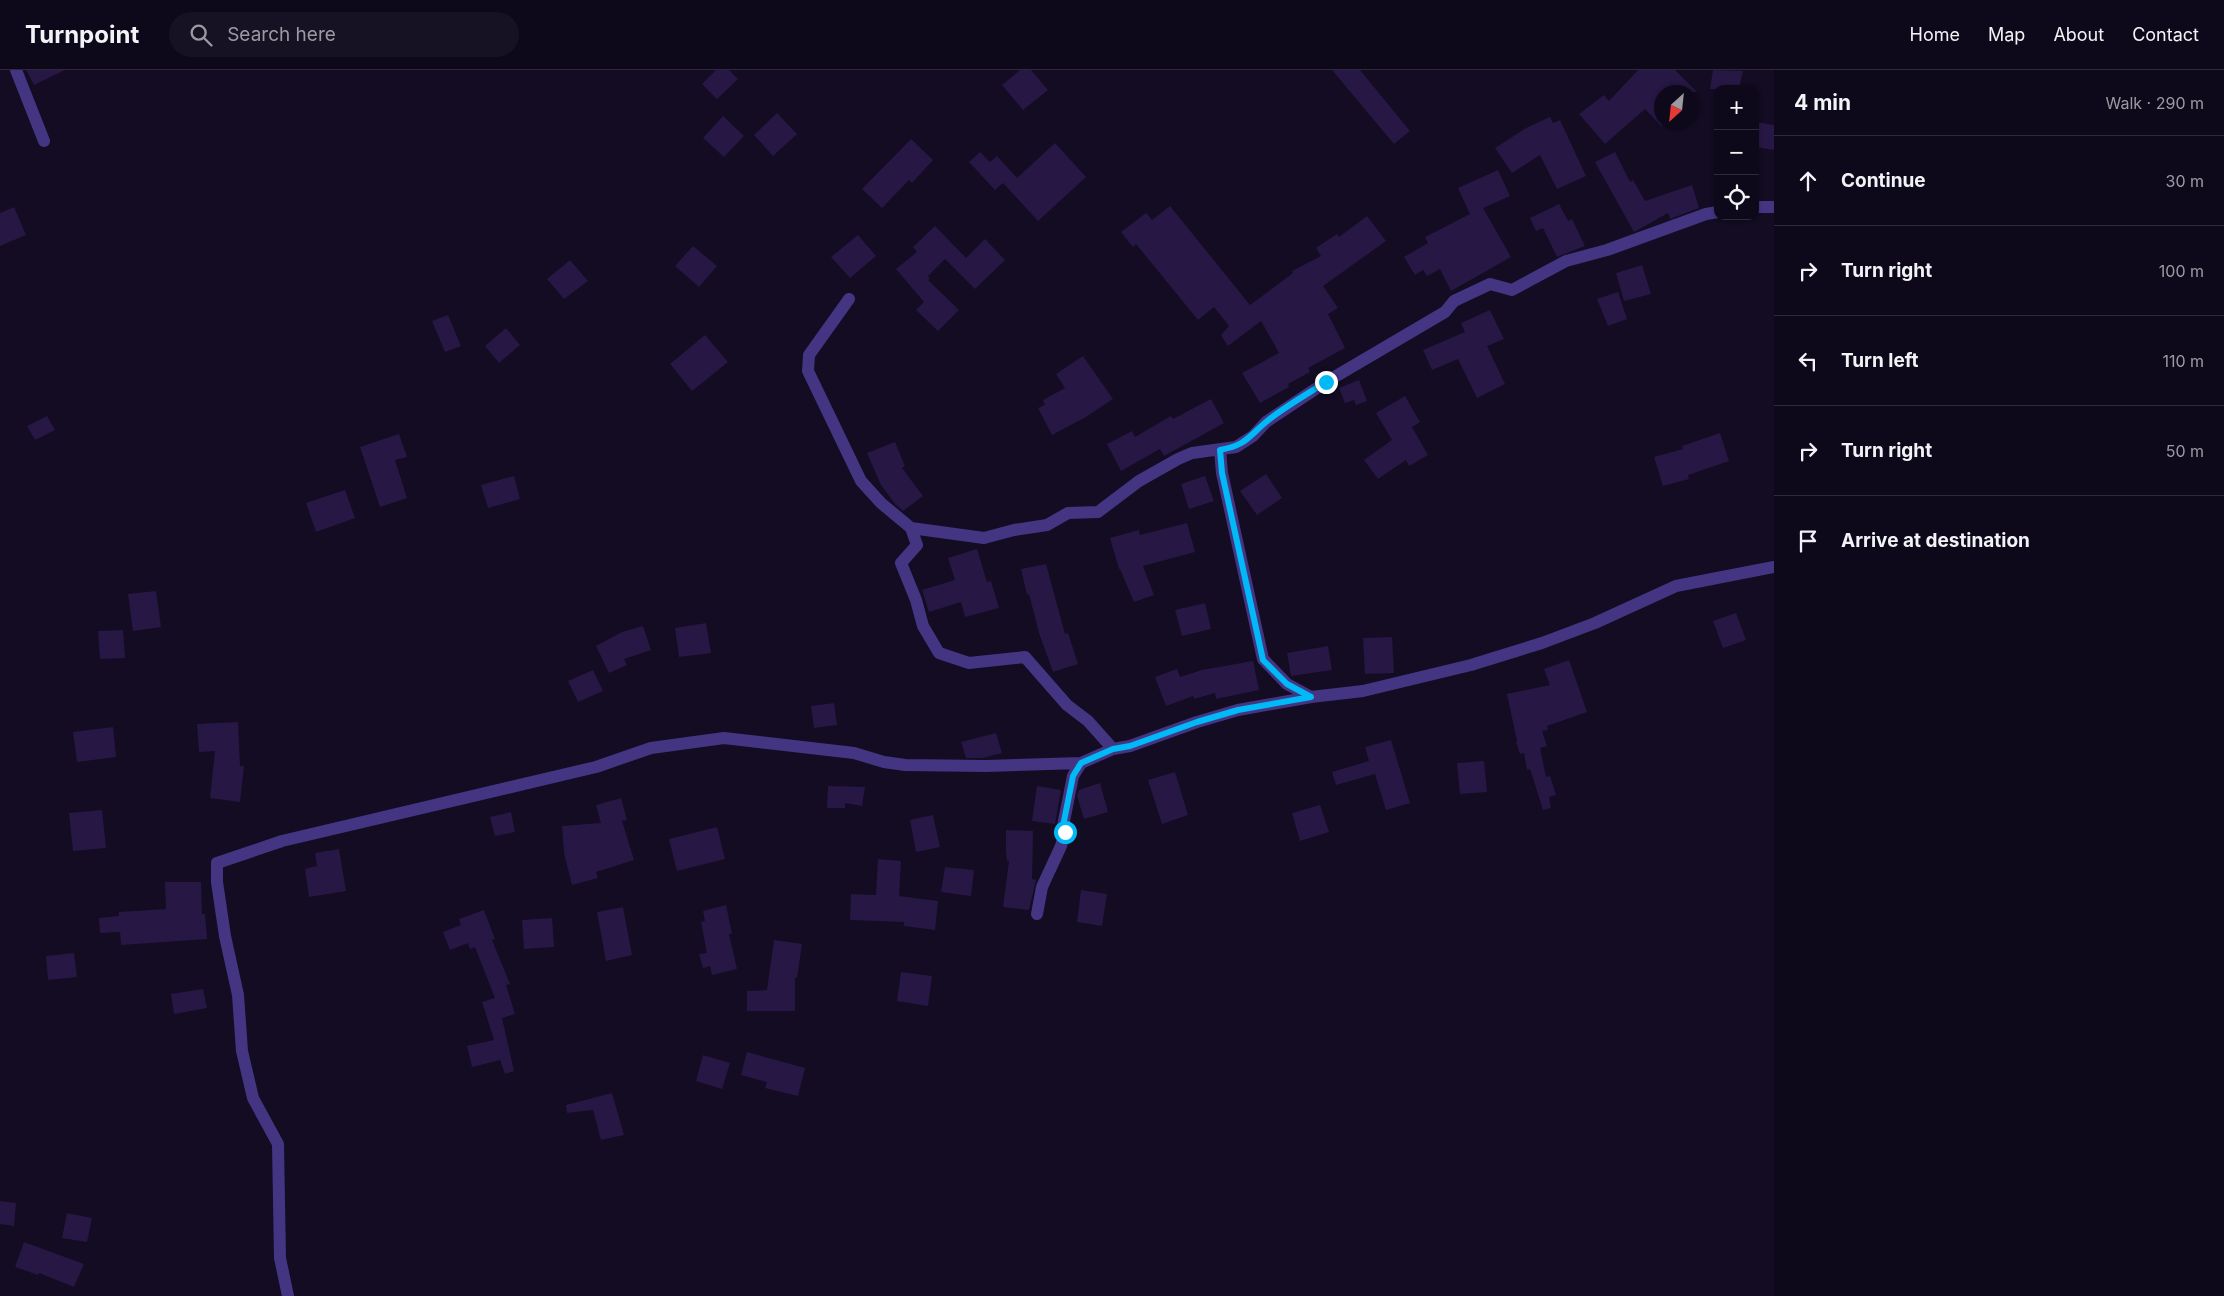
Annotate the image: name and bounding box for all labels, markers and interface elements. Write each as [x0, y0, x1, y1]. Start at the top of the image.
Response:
search box [169, 12, 519, 57]
text: Turnpoint [25, 20, 139, 49]
icon: search [187, 21, 215, 49]
text: Search here [227, 23, 336, 46]
text: Home [1910, 24, 1960, 45]
text: Map [1988, 24, 2025, 45]
text: About [2053, 24, 2104, 45]
text: Contact [2132, 24, 2199, 45]
north arrow [1654, 85, 1699, 130]
map controls [1714, 85, 1759, 220]
button: + [1714, 85, 1759, 130]
text: 4 min [1794, 90, 1851, 115]
text: Walk · 290 m [2106, 93, 2204, 113]
button: − [1714, 130, 1759, 175]
icon: ahead [1794, 167, 1822, 195]
text: Continue [1841, 169, 1926, 192]
text: 30 m [2166, 171, 2204, 191]
button: locate [1714, 175, 1759, 220]
icon: right [1794, 257, 1822, 285]
text: Turn right [1841, 259, 1932, 282]
text: 100 m [2159, 261, 2204, 281]
icon: left [1794, 347, 1822, 375]
text: Turn left [1841, 349, 1919, 372]
text: 110 m [2162, 351, 2204, 371]
route end [1315, 371, 1338, 394]
icon: right [1794, 437, 1822, 465]
text: Turn right [1841, 439, 1932, 462]
text: 50 m [2166, 441, 2204, 461]
icon: arrive [1794, 527, 1822, 555]
text: Arrive at destination [1841, 529, 2030, 552]
route start [1054, 821, 1077, 844]

